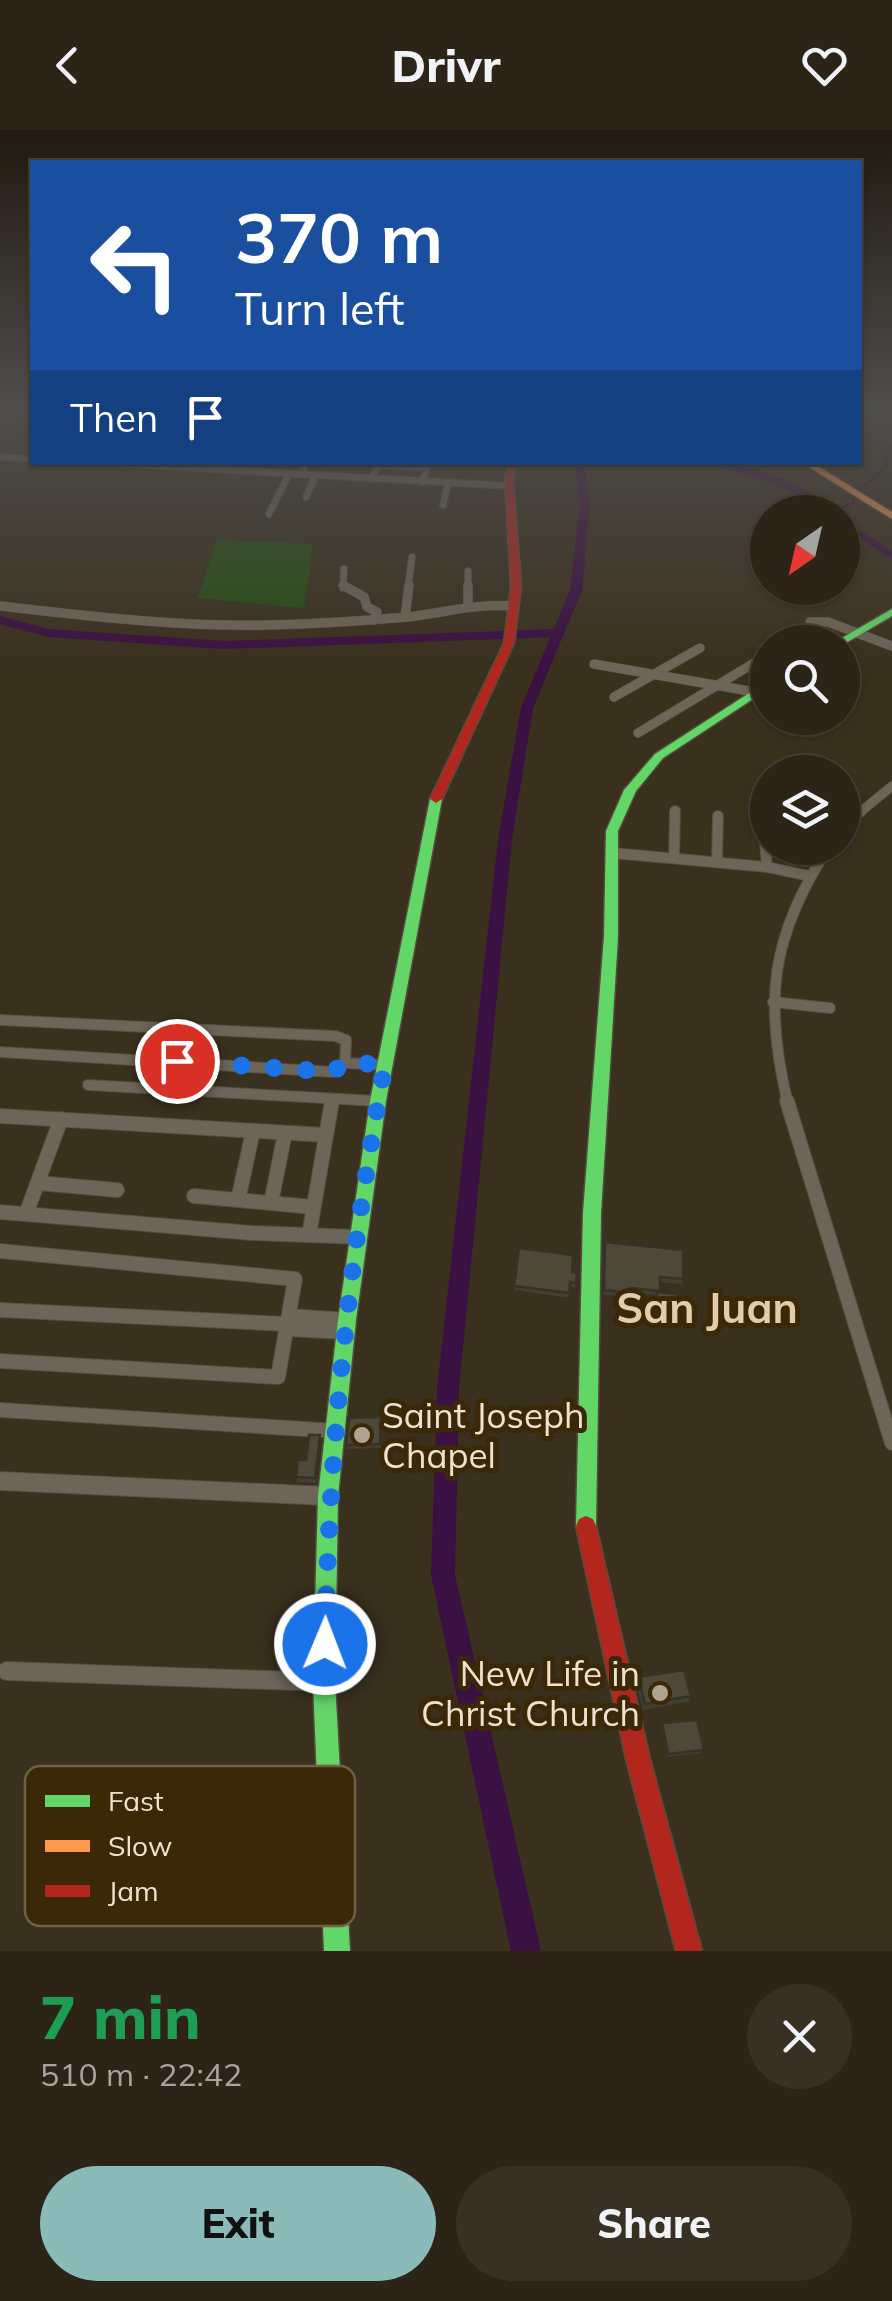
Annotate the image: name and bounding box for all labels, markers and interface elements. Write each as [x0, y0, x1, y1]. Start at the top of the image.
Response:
text: Drivr [392, 37, 500, 93]
icon: back [40, 38, 95, 93]
icon: heart [797, 38, 852, 93]
text: 370 m [235, 193, 443, 281]
icon: left [70, 200, 200, 330]
text: Turn left [235, 280, 404, 336]
icon: arrive [178, 390, 233, 445]
text: Then [70, 394, 158, 442]
north arrow [750, 495, 860, 605]
map controls [750, 495, 860, 865]
button: search [750, 625, 860, 735]
button: layers [750, 755, 860, 865]
pin [135, 1019, 220, 1104]
icon: arrive [150, 1034, 205, 1089]
district label: San Juan [616, 1281, 798, 1334]
place label: Saint Joseph Chapel [382, 1393, 584, 1477]
marker: Saint Joseph Chapel [351, 1424, 373, 1446]
position arrow [273, 1592, 377, 1696]
place label: New Life in Christ Church [421, 1651, 640, 1735]
marker: New Life in Christ Church [649, 1682, 671, 1704]
legend [25, 1766, 355, 1926]
text: Fast [108, 1783, 164, 1818]
text: Slow [108, 1828, 172, 1863]
text: Jam [108, 1873, 159, 1908]
text: 7 min [40, 1979, 201, 2054]
button: close [747, 1984, 852, 2089]
text: 510 m · 22:42 [40, 2054, 242, 2094]
button: Exit [40, 2166, 436, 2281]
button: Share [456, 2166, 852, 2281]

